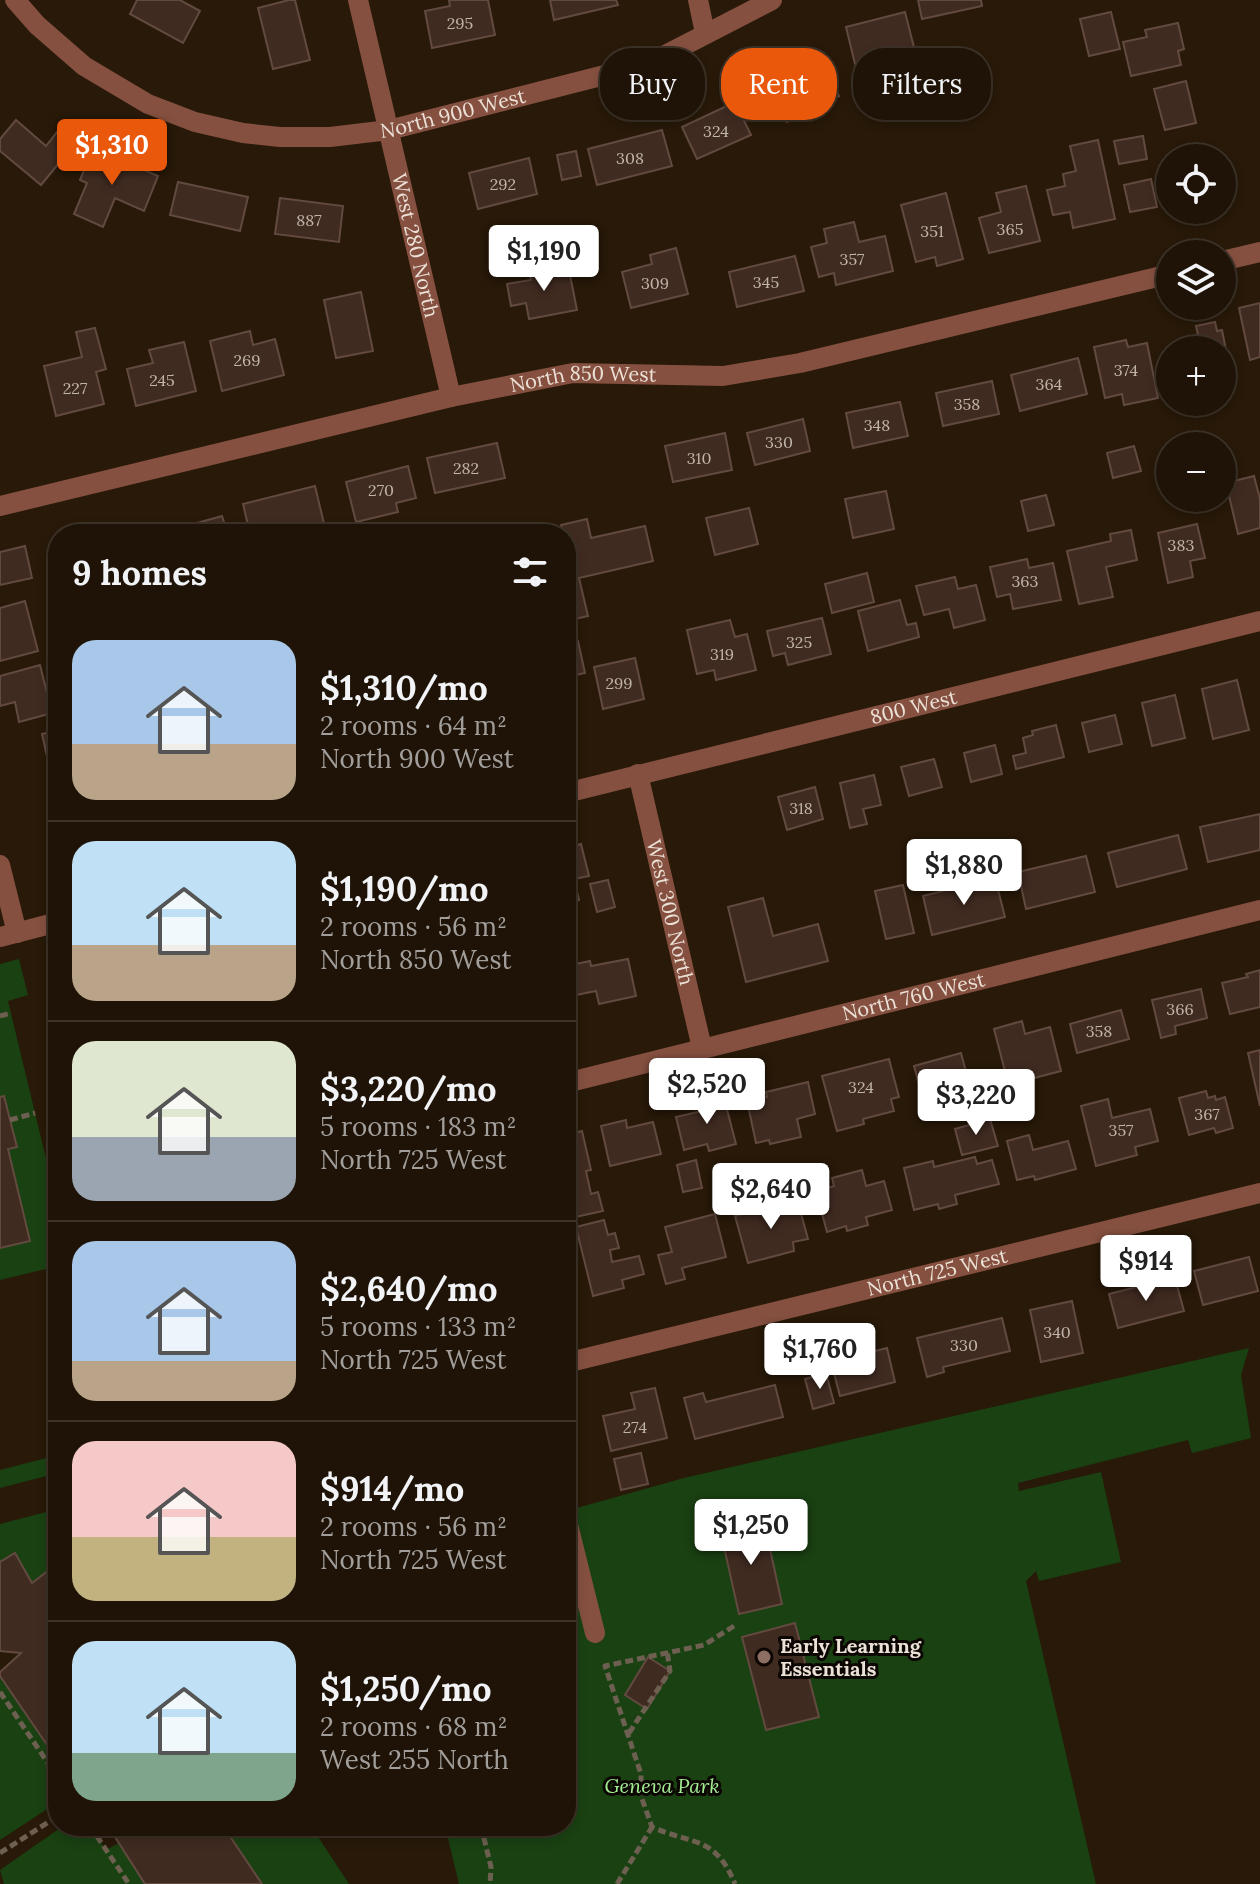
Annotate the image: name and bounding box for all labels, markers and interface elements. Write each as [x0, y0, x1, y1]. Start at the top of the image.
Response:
house number: 295 [447, 13, 473, 33]
chip: Buy [600, 48, 705, 120]
chip: Rent [721, 48, 837, 120]
chip: Filters [853, 48, 991, 120]
street label: North 900 West [379, 83, 528, 143]
pin: $1,310 [47, 119, 177, 187]
house number: 324 [703, 121, 729, 141]
text: $1,310 [75, 128, 149, 161]
map controls [1156, 144, 1236, 512]
button: locate [1156, 144, 1236, 224]
house number: 308 [616, 148, 644, 168]
street label: West 280 North [387, 171, 445, 320]
house number: 292 [490, 174, 516, 194]
house number: 887 [296, 210, 322, 230]
house number: 365 [997, 219, 1023, 239]
house number: 351 [920, 221, 944, 241]
pin: $1,190 [479, 225, 609, 293]
text: $1,190 [507, 234, 581, 267]
button: layers [1156, 240, 1236, 320]
house number: 357 [839, 249, 865, 269]
house number: 345 [753, 272, 779, 292]
house number: 309 [641, 273, 669, 293]
button: + [1156, 336, 1236, 416]
house number: 269 [233, 350, 261, 370]
street label: North 850 West [508, 360, 657, 397]
house number: 374 [1114, 360, 1139, 380]
house number: 245 [149, 370, 175, 390]
house number: 364 [1036, 374, 1063, 394]
house number: 227 [63, 378, 88, 398]
house number: 358 [954, 394, 980, 414]
house number: 348 [864, 415, 890, 435]
house number: 330 [765, 432, 793, 452]
button: − [1156, 432, 1236, 512]
house number: 310 [687, 448, 711, 468]
house number: 282 [453, 458, 479, 478]
house number: 270 [368, 480, 394, 500]
house number: 383 [1168, 535, 1194, 555]
icon: filters [508, 550, 552, 594]
text: 9 homes [72, 551, 207, 594]
house number: 363 [1011, 571, 1039, 591]
house number: 325 [786, 632, 812, 652]
house number: 319 [710, 644, 734, 664]
text: $1,310/mo [320, 666, 488, 709]
icon: home [136, 672, 232, 768]
house number: 299 [605, 673, 633, 693]
street label: 800 West [867, 684, 959, 729]
text: 2 rooms · 64 m² [320, 709, 507, 742]
text: North 900 West [320, 742, 514, 775]
house number: 318 [789, 798, 813, 818]
street label: West 300 North [642, 837, 700, 987]
pin: $1,880 [899, 839, 1029, 907]
text: $1,880 [925, 848, 1003, 881]
text: $1,190/mo [320, 867, 488, 910]
icon: home [136, 873, 232, 969]
text: 2 rooms · 56 m² [320, 910, 507, 943]
text: North 850 West [320, 943, 512, 976]
street label: North 760 West [839, 966, 987, 1026]
house number: 366 [1166, 999, 1194, 1019]
house number: 358 [1086, 1021, 1112, 1041]
pin: $2,520 [642, 1058, 772, 1126]
text: $3,220/mo [320, 1067, 497, 1110]
text: $2,520 [667, 1067, 747, 1100]
pin: $3,220 [911, 1069, 1041, 1137]
icon: home [136, 1073, 232, 1169]
house number: 324 [848, 1077, 874, 1097]
text: $3,220 [936, 1078, 1016, 1111]
house number: 367 [1194, 1104, 1220, 1124]
text: 5 rooms · 183 m² [320, 1110, 517, 1143]
house number: 357 [1108, 1120, 1134, 1140]
text: North 725 West [320, 1143, 507, 1176]
pin: $2,640 [706, 1163, 836, 1231]
text: $2,640 [730, 1172, 812, 1205]
pin: $914 [1099, 1235, 1193, 1303]
street label: North 725 West [864, 1242, 1010, 1301]
text: $914 [1118, 1244, 1174, 1277]
text: $2,640/mo [320, 1267, 497, 1310]
icon: home [136, 1273, 232, 1369]
text: 5 rooms · 133 m² [320, 1310, 516, 1343]
house number: 340 [1043, 1322, 1071, 1342]
pin: $1,760 [755, 1323, 885, 1391]
text: $1,760 [782, 1332, 858, 1365]
house number: 330 [950, 1335, 978, 1355]
text: North 725 West [320, 1343, 507, 1376]
house number: 274 [623, 1417, 648, 1437]
text: $914/mo [320, 1467, 464, 1510]
icon: home [136, 1473, 232, 1569]
pin: $1,250 [686, 1499, 816, 1567]
text: $1,250 [713, 1508, 789, 1541]
text: 2 rooms · 56 m² [320, 1510, 507, 1543]
text: North 725 West [320, 1543, 507, 1576]
place label: Early Learning Essentials [780, 1633, 922, 1681]
marker: Early Learning Essentials [755, 1648, 773, 1666]
text: $1,250/mo [320, 1667, 492, 1710]
icon: home [136, 1673, 232, 1769]
text: 2 rooms · 68 m² [320, 1710, 508, 1743]
text: West 255 North [320, 1743, 509, 1776]
park label: Geneva Park [604, 1773, 720, 1798]

